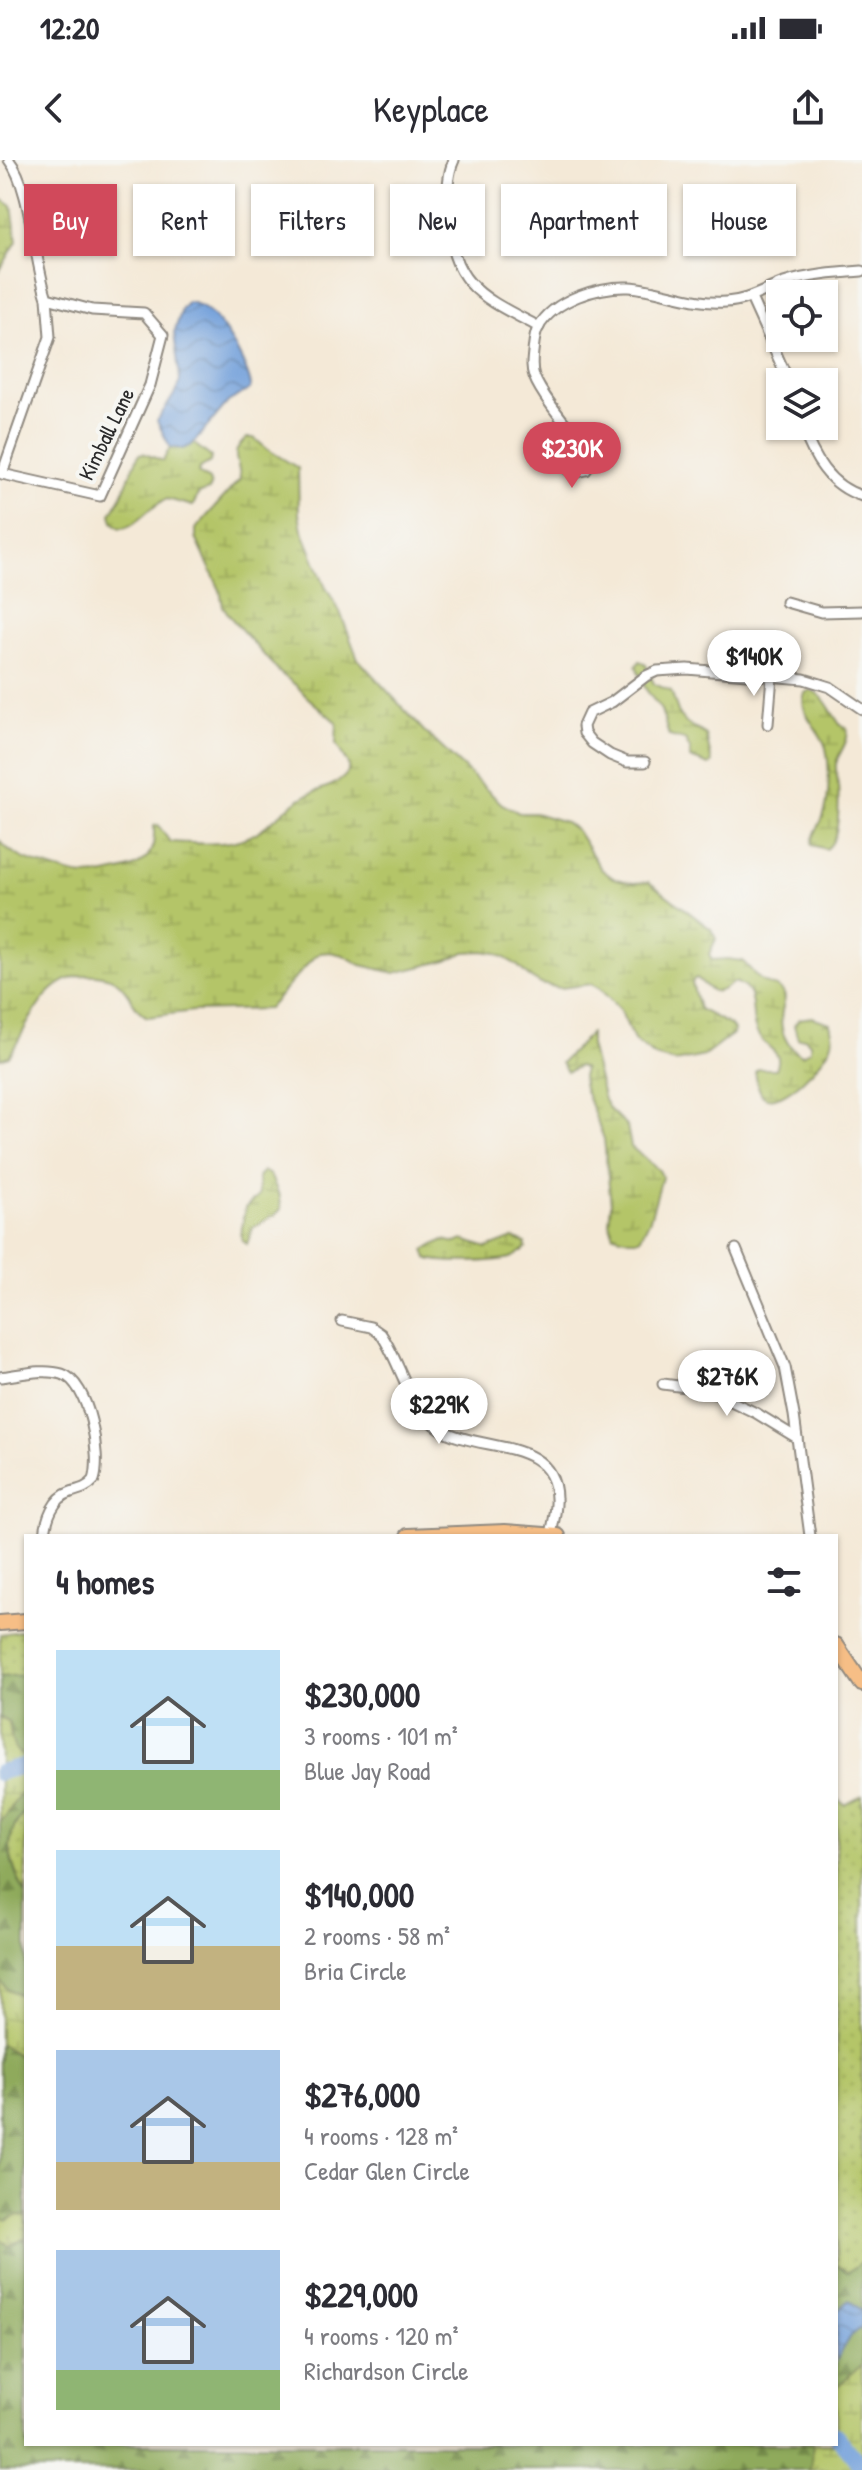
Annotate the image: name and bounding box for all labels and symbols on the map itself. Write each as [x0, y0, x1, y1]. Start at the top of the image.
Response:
street label: Kimball Lane [71, 383, 141, 485]
pin: $230K [516, 422, 628, 490]
pin: $140K [698, 630, 810, 698]
pin: $276K [671, 1350, 783, 1418]
pin: $229K [383, 1378, 495, 1446]

